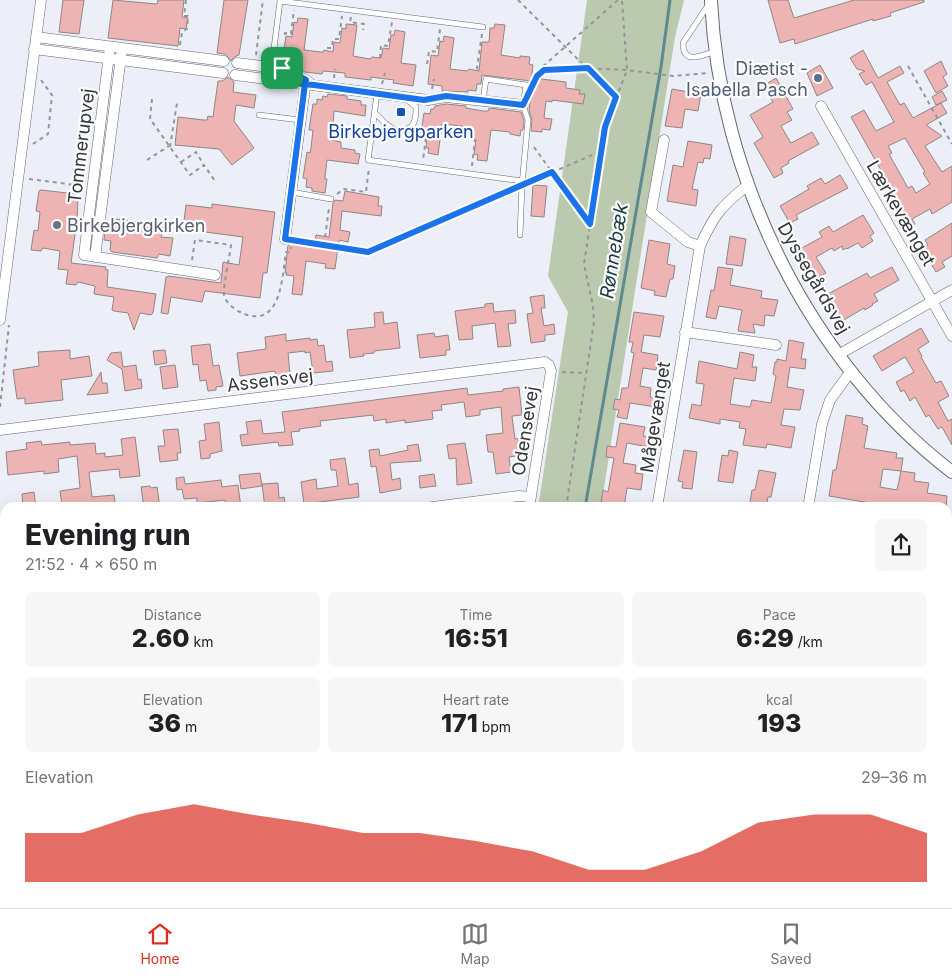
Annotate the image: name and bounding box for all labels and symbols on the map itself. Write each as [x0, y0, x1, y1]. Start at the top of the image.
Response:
pin [261, 47, 303, 89]
place label: Diætist - Isabella Pasch [686, 58, 808, 100]
marker: Diætist - Isabella Pasch [812, 72, 824, 84]
street label: Tommerupvej [64, 87, 98, 205]
marker: Birkebjergparken [395, 106, 407, 118]
place label: Birkebjergparken [328, 121, 474, 142]
street label: Lærkevænget [862, 157, 940, 269]
water label: Rønnebæk [595, 201, 633, 300]
place label: Birkebjergkirken [67, 215, 205, 236]
street label: Dyssegårdsvej [774, 218, 854, 338]
marker: Birkebjergkirken [51, 219, 63, 231]
street label: Mågevænget [636, 360, 674, 474]
street label: Assensvej [226, 364, 314, 396]
street label: Odensevej [508, 385, 542, 477]

